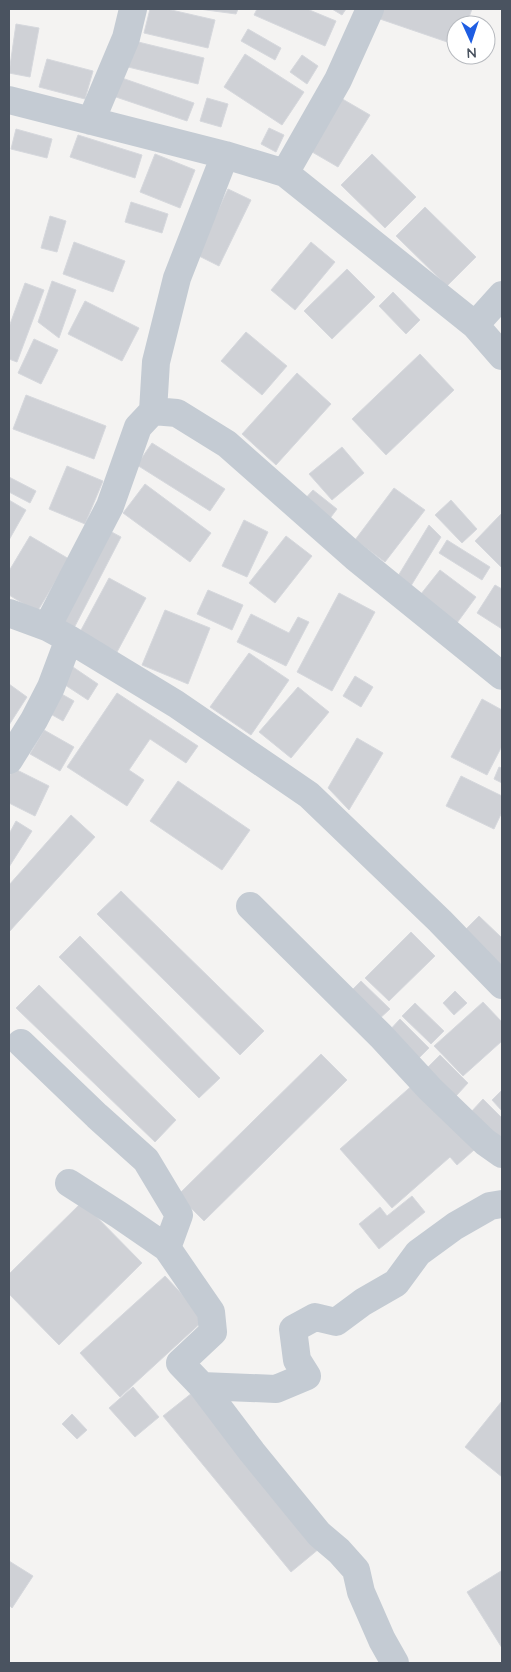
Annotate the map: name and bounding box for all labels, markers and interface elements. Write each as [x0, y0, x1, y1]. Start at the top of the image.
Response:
north arrow [446, 15, 496, 65]
text: N [466, 44, 477, 62]

